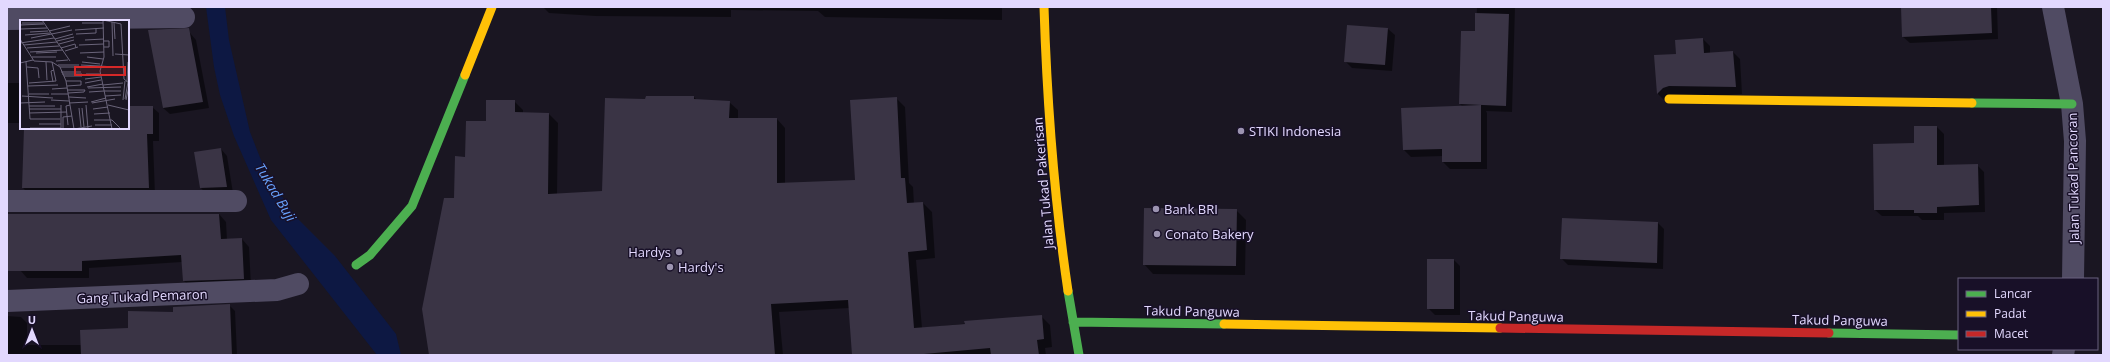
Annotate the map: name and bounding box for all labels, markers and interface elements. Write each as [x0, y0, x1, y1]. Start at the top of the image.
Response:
inset map [20, 20, 129, 129]
street label: Jalan Tukad Pancoran [2063, 113, 2083, 245]
street label: Jalan Tukad Pakerisan [1028, 116, 1058, 252]
place label: STIKI Indonesia [1249, 122, 1341, 140]
marker: STIKI Indonesia [1236, 126, 1246, 136]
water label: Tukad Buji [251, 159, 301, 225]
place label: Bank BRI [1164, 200, 1218, 218]
marker: Bank BRI [1151, 204, 1161, 214]
place label: Conato Bakery [1165, 225, 1254, 243]
marker: Conato Bakery [1152, 229, 1162, 239]
place label: Hardys [628, 243, 671, 261]
marker: Hardys [674, 247, 684, 257]
place label: Hardy's [678, 258, 724, 276]
marker: Hardy's [665, 262, 675, 272]
legend [1958, 278, 2098, 350]
street label: Gang Tukad Pemaron [76, 285, 208, 307]
text: Lancar [1994, 285, 2032, 302]
street label: Takud Panguwa [1144, 301, 1240, 321]
text: Padat [1994, 305, 2026, 322]
street label: Takud Panguwa [1468, 306, 1564, 326]
north arrow [12, 310, 52, 350]
street label: Takud Panguwa [1792, 310, 1888, 330]
text: U [28, 312, 36, 327]
text: Macet [1994, 325, 2028, 342]

